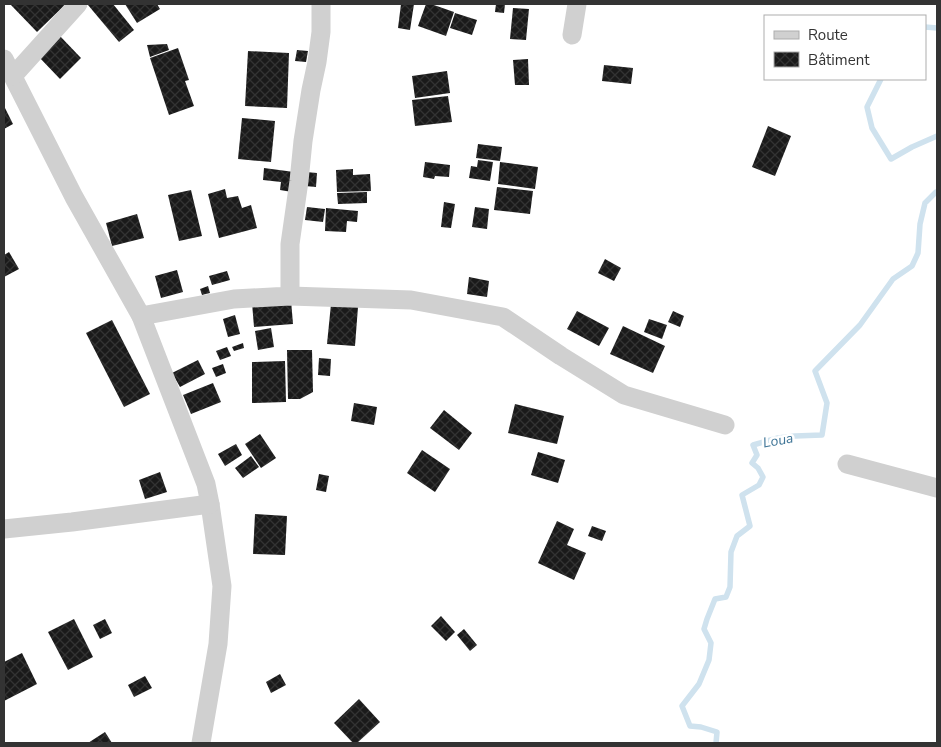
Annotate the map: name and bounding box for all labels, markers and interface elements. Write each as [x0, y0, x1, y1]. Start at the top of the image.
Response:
legend [764, 15, 926, 80]
text: Route [808, 25, 848, 45]
text: Bâtiment [808, 50, 870, 70]
water label: Loua [761, 428, 795, 453]

